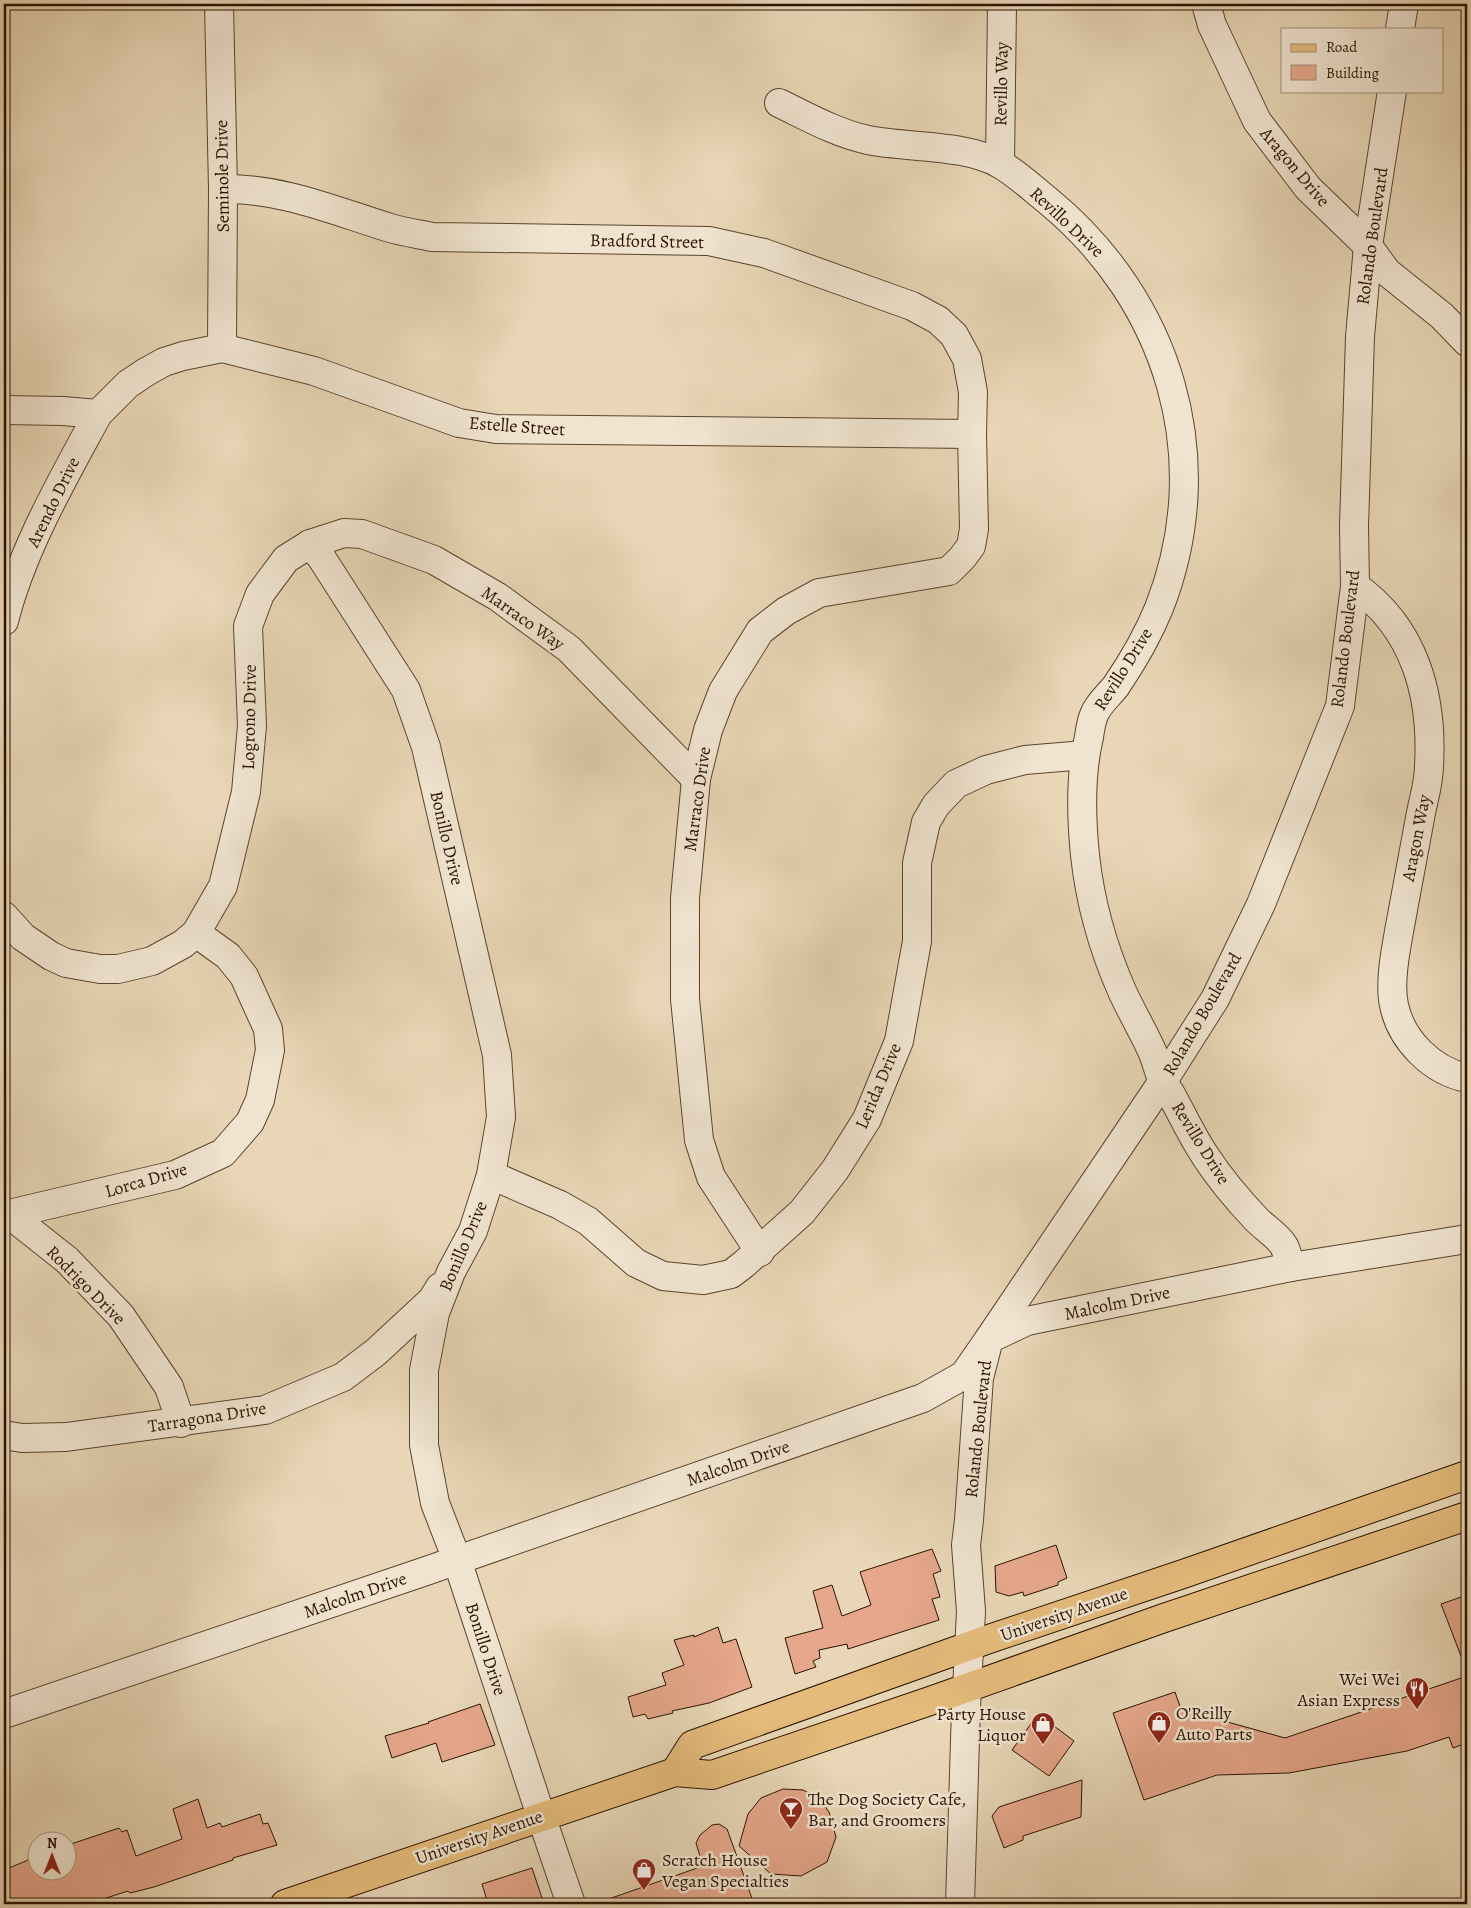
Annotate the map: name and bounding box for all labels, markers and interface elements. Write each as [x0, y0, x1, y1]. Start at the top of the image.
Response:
legend [1281, 28, 1444, 92]
text: Road [1326, 37, 1358, 57]
street label: Revillo Way [988, 41, 1014, 126]
text: Building [1326, 63, 1379, 83]
street label: Seminole Drive [209, 120, 235, 232]
street label: Aragon Drive [1254, 121, 1335, 212]
street label: Rolando Boulevard [1350, 165, 1394, 306]
street label: Revillo Drive [1025, 181, 1109, 263]
street label: Bradford Street [590, 228, 704, 254]
street label: Estelle Street [468, 411, 566, 441]
street label: Arendo Drive [20, 453, 85, 552]
street label: Rolando Boulevard [1325, 568, 1365, 709]
street label: Marraco Way [476, 580, 570, 656]
street label: Revillo Drive [1088, 623, 1158, 715]
street label: Logrono Drive [236, 664, 262, 770]
street label: Marraco Drive [678, 745, 716, 853]
street label: Bonillo Drive [424, 788, 470, 888]
street label: Aragon Way [1396, 792, 1436, 885]
street label: Rolando Boulevard [1157, 948, 1247, 1080]
street label: Lerida Drive [849, 1039, 907, 1133]
street label: Revillo Drive [1166, 1097, 1236, 1189]
street label: Lorca Drive [102, 1157, 190, 1203]
street label: Bonillo Drive [433, 1197, 493, 1295]
street label: Rodrigo Drive [41, 1240, 131, 1330]
street label: Malcolm Drive [1062, 1280, 1172, 1326]
street label: Rolando Boulevard [959, 1359, 997, 1499]
street label: Tarragona Drive [146, 1396, 268, 1438]
street label: Malcolm Drive [683, 1434, 793, 1492]
street label: Malcolm Drive [300, 1566, 410, 1624]
street label: University Avenue [997, 1581, 1131, 1647]
street label: Bonillo Drive [460, 1600, 512, 1698]
place label: Wei Wei Asian Express [1296, 1667, 1400, 1712]
restaurant icon: Wei Wei Asian Express [1404, 1676, 1430, 1710]
place label: O'Reilly Auto Parts [1175, 1701, 1252, 1746]
place label: Party House Liquor [936, 1702, 1026, 1747]
shop icon: O'Reilly Auto Parts [1146, 1710, 1172, 1744]
shop icon: Party House Liquor [1030, 1711, 1056, 1745]
place label: The Dog Society Cafe, Bar, and Groomers [808, 1787, 966, 1832]
bar icon: The Dog Society Cafe, Bar, and Groomers [778, 1796, 804, 1830]
street label: University Avenue [412, 1804, 546, 1870]
north arrow [28, 1830, 78, 1880]
text: N [47, 1834, 57, 1853]
place label: Scratch House Vegan Specialties [661, 1848, 789, 1893]
shop icon: Scratch House Vegan Specialties [631, 1857, 657, 1891]

